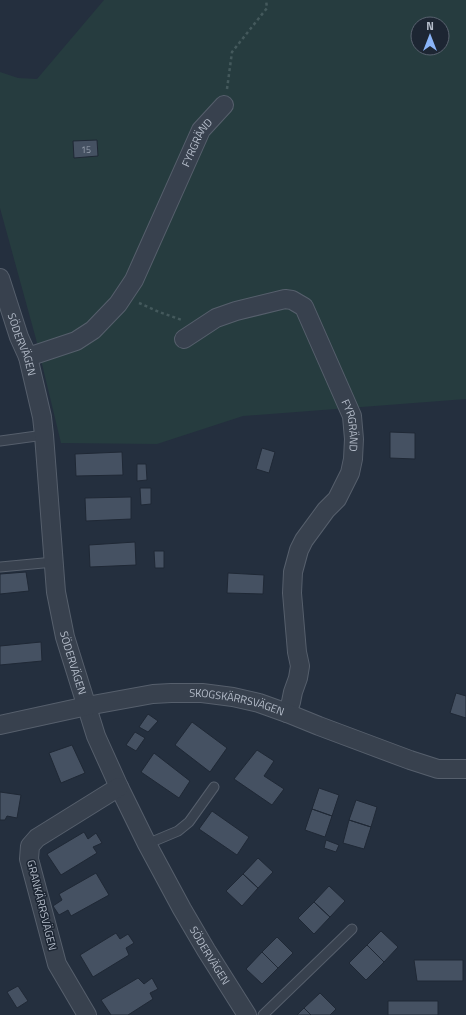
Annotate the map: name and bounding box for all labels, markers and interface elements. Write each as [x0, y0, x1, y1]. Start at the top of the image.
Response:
north arrow [410, 16, 450, 56]
text: N [426, 18, 434, 34]
street label: FYRGRÄND [178, 115, 216, 169]
house number: 15 [81, 143, 91, 156]
street label: SÖDERVÄGEN [4, 311, 40, 377]
street label: FYRGRÄND [338, 397, 362, 452]
street label: SÖDERVÄGEN [56, 630, 91, 697]
street label: SKOGSKÄRRSVÄGEN [189, 685, 287, 719]
street label: GRANKÄRRSVÄGEN [23, 858, 61, 952]
street label: SÖDERVÄGEN [186, 923, 234, 988]

